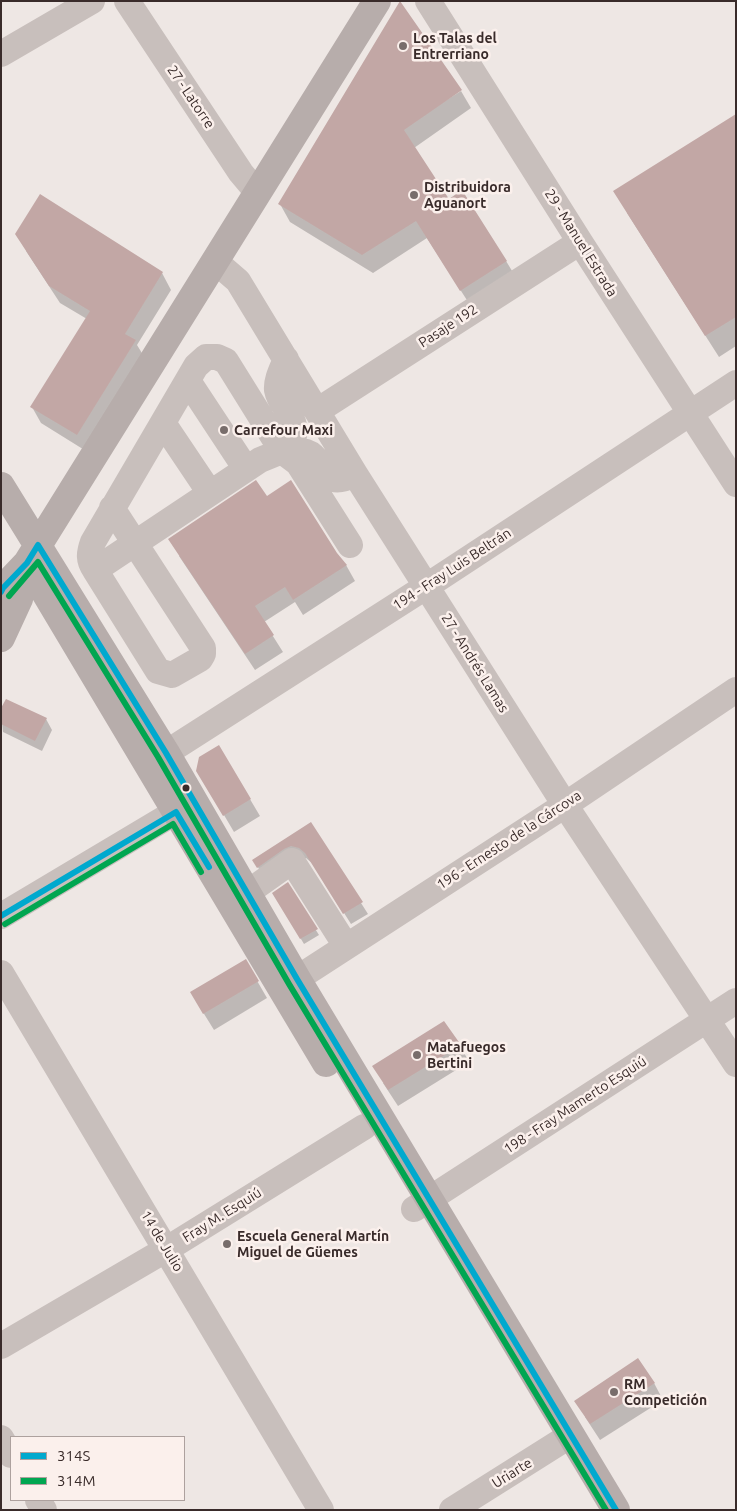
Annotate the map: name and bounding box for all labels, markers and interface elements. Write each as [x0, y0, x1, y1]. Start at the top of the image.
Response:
place label: Los Talas del Entrerriano [413, 30, 497, 62]
marker: Los Talas del Entrerriano [397, 40, 409, 52]
street label: 27 - Latorre [164, 62, 218, 132]
place label: Distribuidora Aguanort [424, 179, 511, 212]
street label: 29 - Manuel Estrada [541, 186, 621, 300]
marker: Distribuidora Aguanort [408, 189, 420, 201]
street label: Pasaje 192 [415, 301, 481, 351]
place label: Carrefour Maxi [234, 422, 333, 438]
marker: Carrefour Maxi [218, 424, 230, 436]
street label: 194 - Fray Luis Beltrán [390, 524, 514, 614]
street label: 27 - Andrés Lamas [438, 610, 512, 716]
unlabelled marker [181, 783, 191, 793]
street label: 196 - Ernesto de la Cárcova [434, 787, 584, 893]
place label: Matafuegos Bertini [427, 1039, 506, 1072]
marker: Matafuegos Bertini [411, 1049, 423, 1061]
street label: 198 - Fray Mamerto Esquiú [501, 1053, 649, 1157]
street label: Fray M. Esquiú [179, 1184, 265, 1246]
street label: 14 de Julio [137, 1207, 187, 1275]
place label: Escuela General Martín Miguel de Güemes [237, 1228, 389, 1260]
marker: Escuela General Martín Miguel de Güemes [221, 1238, 233, 1250]
place label: RM Competición [624, 1376, 707, 1408]
marker: RM Competición [608, 1386, 620, 1398]
legend [10, 1436, 185, 1501]
text: 314S [57, 1447, 90, 1464]
street label: Uriarte [489, 1454, 535, 1492]
text: 314M [57, 1472, 95, 1489]

